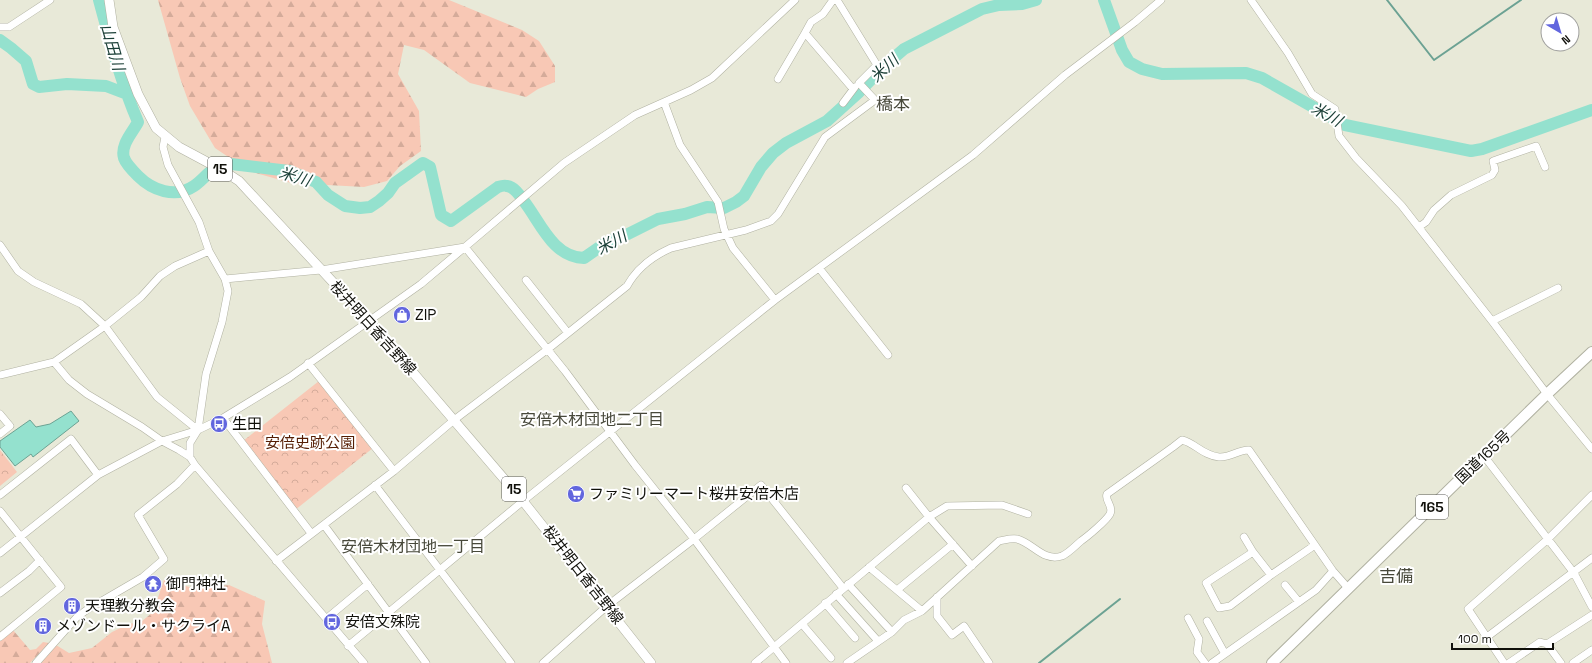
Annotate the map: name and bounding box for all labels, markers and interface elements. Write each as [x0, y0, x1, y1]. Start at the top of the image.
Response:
north arrow [1540, 12, 1580, 52]
water label: 山田川 [96, 21, 130, 75]
text: N [1559, 32, 1573, 48]
water label: 米川 [865, 48, 905, 87]
district label: 橋本 [876, 93, 910, 115]
water label: 米川 [1308, 97, 1348, 132]
road number: 15 [208, 157, 232, 181]
water label: 米川 [276, 162, 315, 192]
water label: 米川 [592, 225, 632, 259]
street label: 桜井明日香吉野線 [326, 277, 421, 379]
shop icon: ZIP [392, 305, 412, 325]
place label: ZIP [415, 305, 436, 324]
district label: 安倍木材団地二丁目 [520, 409, 664, 430]
bus stop icon: 生田 [209, 414, 229, 434]
place label: 生田 [232, 414, 262, 433]
street label: 国道165号 [1451, 426, 1514, 488]
park label: 安倍史跡公園 [265, 433, 355, 452]
road number: 15 [502, 477, 526, 501]
supermarket icon: ファミリーマート桜井安倍木店 [566, 484, 586, 504]
place label: ファミリーマート桜井安倍木店 [589, 484, 799, 503]
road number: 165 [1416, 495, 1448, 519]
street label: 桜井明日香吉野線 [539, 522, 628, 628]
district label: 安倍木材団地一丁目 [341, 536, 485, 557]
district label: 吉備 [1379, 565, 1413, 587]
temple icon: 御門神社 [143, 574, 163, 594]
place label: 御門神社 [166, 574, 226, 593]
building icon: 天理教分教会 [62, 596, 82, 616]
place label: 天理教分教会 [85, 596, 175, 615]
bus stop icon: 安倍文殊院 [322, 612, 342, 632]
place label: 安倍文殊院 [345, 612, 420, 631]
building icon: メゾンドール・サクライA [33, 616, 53, 636]
place label: メゾンドール・サクライA [56, 616, 231, 635]
scale bar [1452, 625, 1553, 651]
text: 100 m [1458, 631, 1492, 647]

